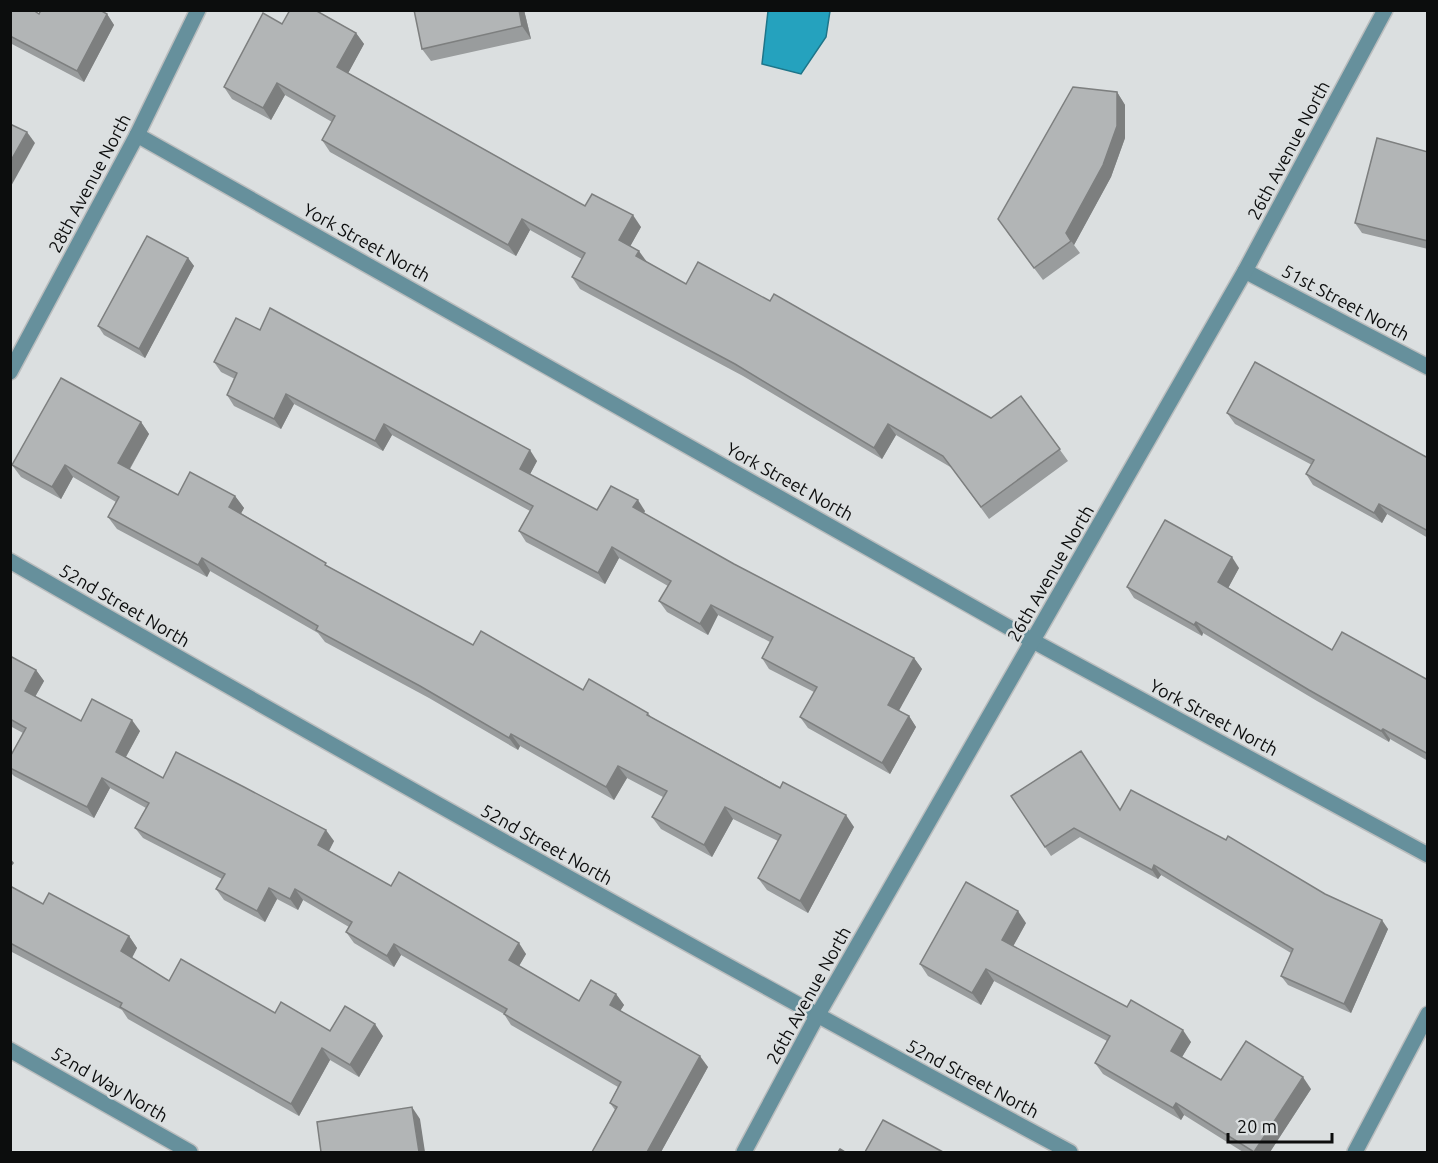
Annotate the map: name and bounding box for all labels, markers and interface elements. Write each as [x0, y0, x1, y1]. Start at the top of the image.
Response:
street label: 26th Avenue North [1243, 77, 1333, 223]
street label: 28th Avenue North [44, 110, 134, 256]
street label: York Street North [300, 199, 434, 285]
street label: 51st Street North [1279, 260, 1413, 344]
street label: York Street North [723, 438, 857, 524]
street label: 26th Avenue North [1003, 501, 1097, 645]
street label: 52nd Street North [56, 560, 194, 650]
street label: York Street North [1147, 675, 1281, 759]
street label: 52nd Street North [478, 800, 616, 888]
street label: 26th Avenue North [762, 923, 854, 1067]
street label: 52nd Street North [903, 1035, 1043, 1121]
street label: 52nd Way North [48, 1043, 172, 1125]
scale bar [1228, 1106, 1332, 1144]
text: 20 m [1237, 1116, 1277, 1136]

